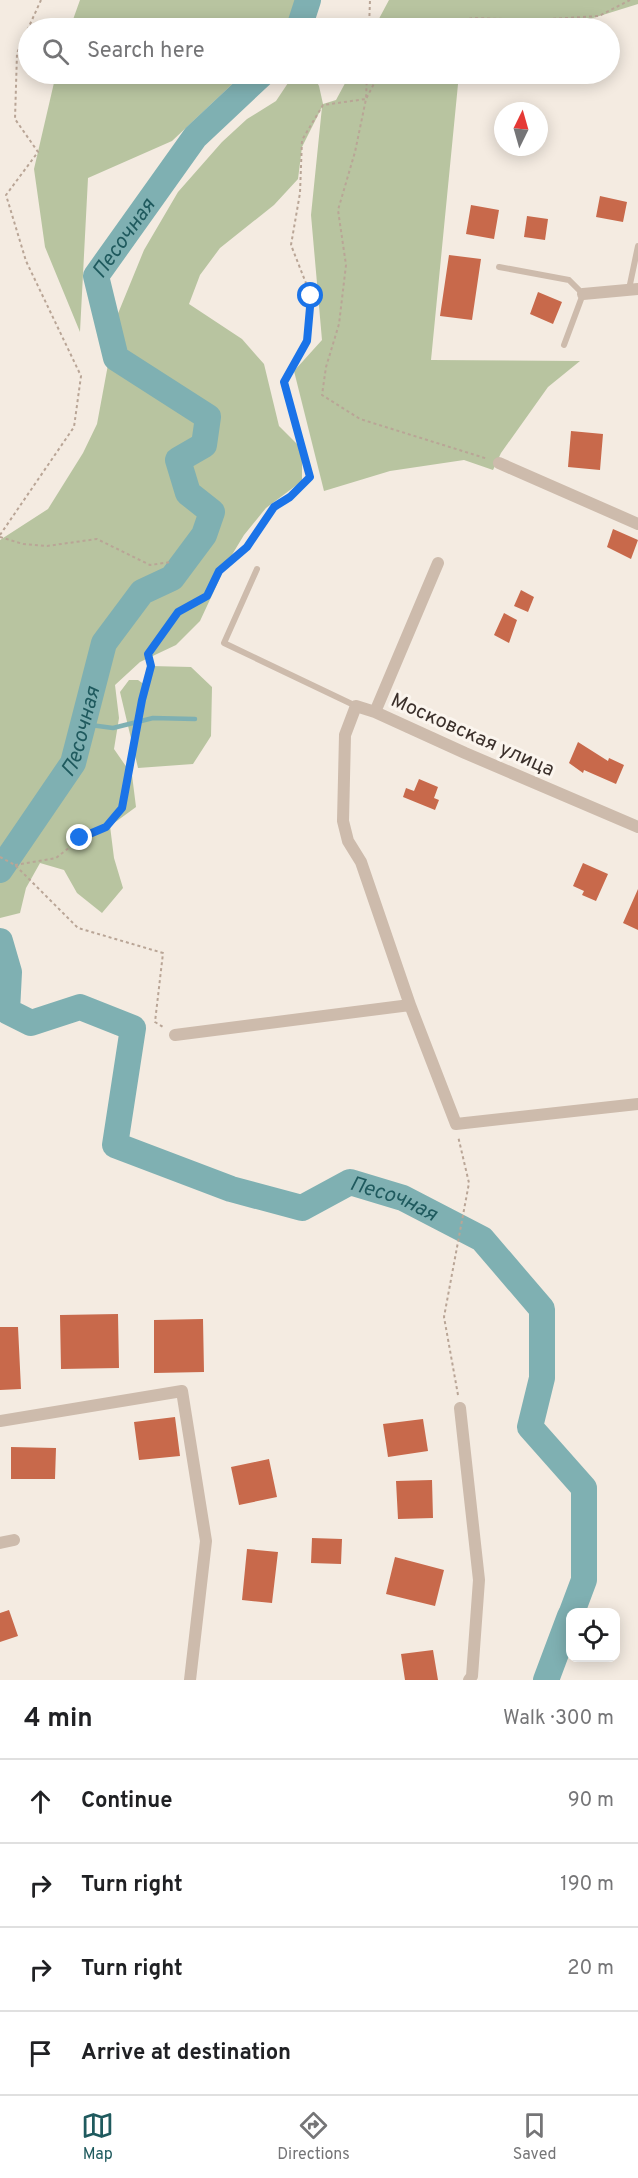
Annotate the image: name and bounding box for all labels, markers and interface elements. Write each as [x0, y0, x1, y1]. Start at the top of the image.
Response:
search box [18, 18, 620, 84]
icon: search [39, 35, 72, 68]
text: Search here [87, 38, 205, 65]
north arrow [494, 102, 548, 156]
water label: Песочная [87, 193, 163, 284]
route start [297, 282, 323, 308]
water label: Песочная [55, 683, 107, 783]
street label: Московская улица [386, 688, 558, 784]
route end [66, 824, 92, 850]
water label: Песочная [346, 1171, 443, 1229]
map controls [566, 1608, 620, 1662]
button: locate [566, 1608, 620, 1662]
text: 4 min [24, 1703, 93, 1736]
text: Walk · 300 m [503, 1706, 614, 1732]
icon: ahead [24, 1785, 57, 1818]
text: Continue [81, 1788, 172, 1815]
text: 90 m [568, 1788, 614, 1814]
icon: right [24, 1869, 57, 1902]
text: Turn right [81, 1872, 183, 1899]
text: 190 m [560, 1872, 614, 1898]
icon: right [24, 1953, 57, 1986]
text: Turn right [81, 1956, 183, 1983]
text: 20 m [567, 1956, 614, 1982]
icon: arrive [24, 2037, 57, 2070]
text: Arrive at destination [81, 2040, 291, 2067]
tab: Map [81, 2109, 114, 2165]
tab: Directions [277, 2109, 350, 2165]
tab: Saved [513, 2109, 557, 2165]

